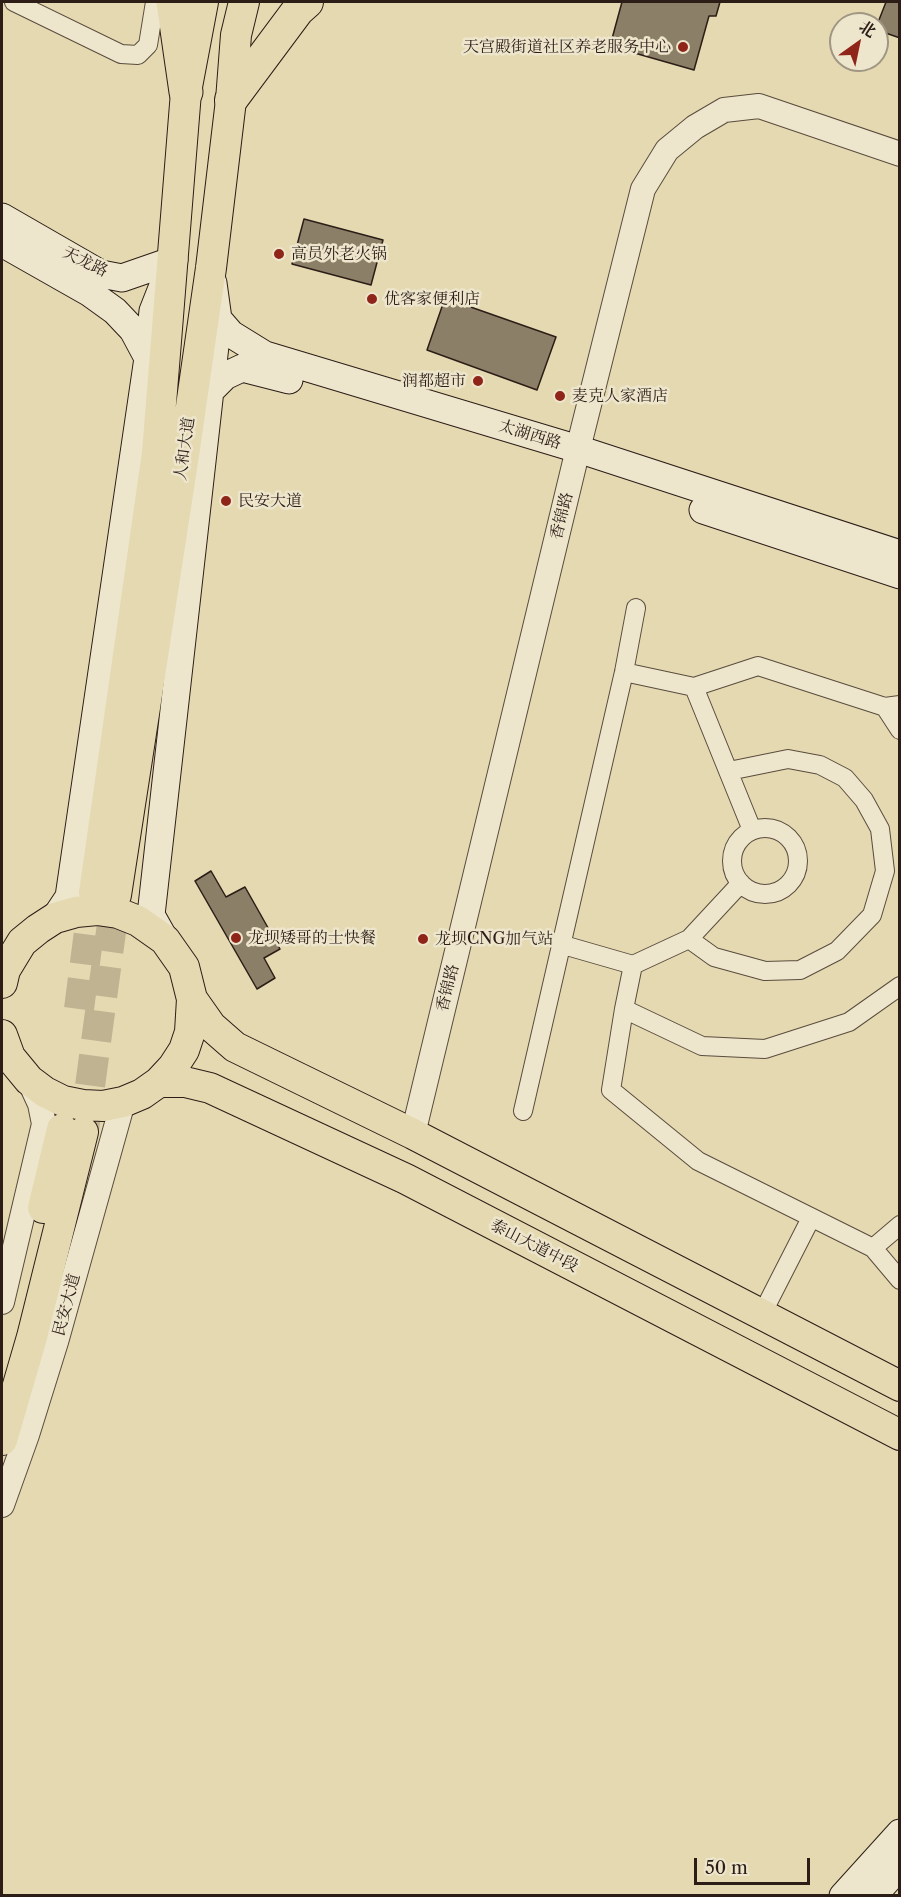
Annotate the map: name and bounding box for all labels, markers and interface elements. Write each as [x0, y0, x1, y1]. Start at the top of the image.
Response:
north arrow [829, 12, 889, 72]
text: 北 [856, 16, 880, 41]
place label: 天宫殿街道社区养老服务中心 [463, 37, 671, 57]
marker: 天宫殿街道社区养老服务中心 [676, 40, 690, 54]
street label: 天龙路 [59, 243, 111, 281]
place label: 高员外老火锅 [291, 244, 387, 264]
marker: 高员外老火锅 [272, 247, 286, 261]
place label: 优客家便利店 [384, 289, 480, 309]
marker: 优客家便利店 [365, 292, 379, 306]
place label: 润都超市 [402, 371, 466, 391]
marker: 润都超市 [471, 374, 485, 388]
place label: 麦克人家酒店 [572, 386, 668, 406]
marker: 麦克人家酒店 [553, 389, 567, 403]
street label: 人和大道 [171, 416, 199, 482]
street label: 太湖西路 [497, 416, 563, 454]
street label: 香锦路 [547, 490, 577, 542]
place label: 民安大道 [238, 491, 302, 511]
marker: 民安大道 [219, 494, 233, 508]
place label: 龙坝矮哥的士快餐 [248, 928, 376, 948]
place label: 龙坝CNG加气站 [435, 929, 553, 949]
marker: 龙坝矮哥的士快餐 [229, 931, 243, 945]
marker: 龙坝CNG加气站 [416, 932, 430, 946]
street label: 香锦路 [433, 962, 463, 1014]
street label: 泰山大道中段 [487, 1216, 581, 1276]
street label: 民安大道 [49, 1272, 85, 1338]
scale bar [697, 1846, 812, 1884]
text: 50 m [705, 1857, 748, 1879]

